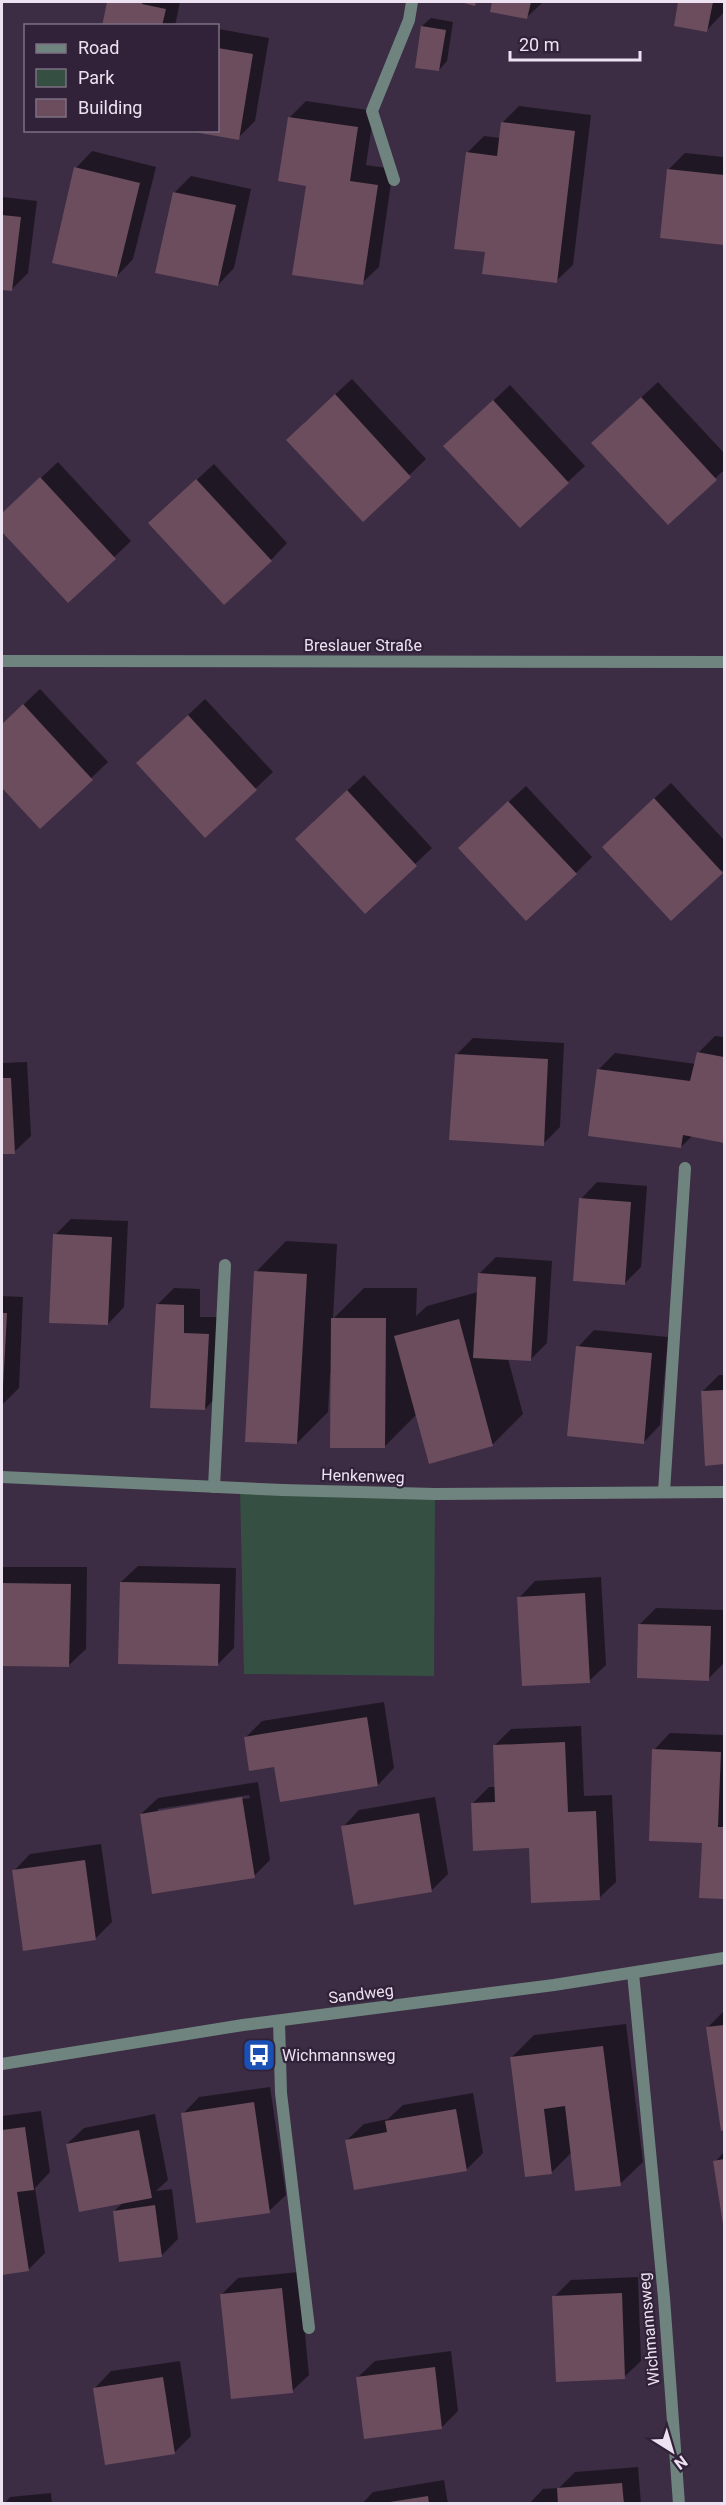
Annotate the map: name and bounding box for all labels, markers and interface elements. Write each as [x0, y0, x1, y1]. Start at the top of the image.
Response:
legend [24, 24, 219, 132]
scale bar [510, 24, 640, 62]
text: 20 m [519, 34, 559, 55]
text: Road [78, 37, 119, 58]
text: Park [78, 67, 115, 88]
text: Building [78, 97, 142, 118]
street label: Breslauer Straße [304, 636, 422, 655]
street label: Henkenweg [321, 1465, 405, 1487]
street label: Sandweg [327, 1981, 395, 2007]
bus stop icon: Wichmannsweg [241, 2037, 277, 2073]
place label: Wichmannsweg [282, 2046, 395, 2065]
street label: Wichmannsweg [635, 2272, 663, 2386]
north arrow [642, 2421, 702, 2481]
text: N [670, 2452, 691, 2474]

